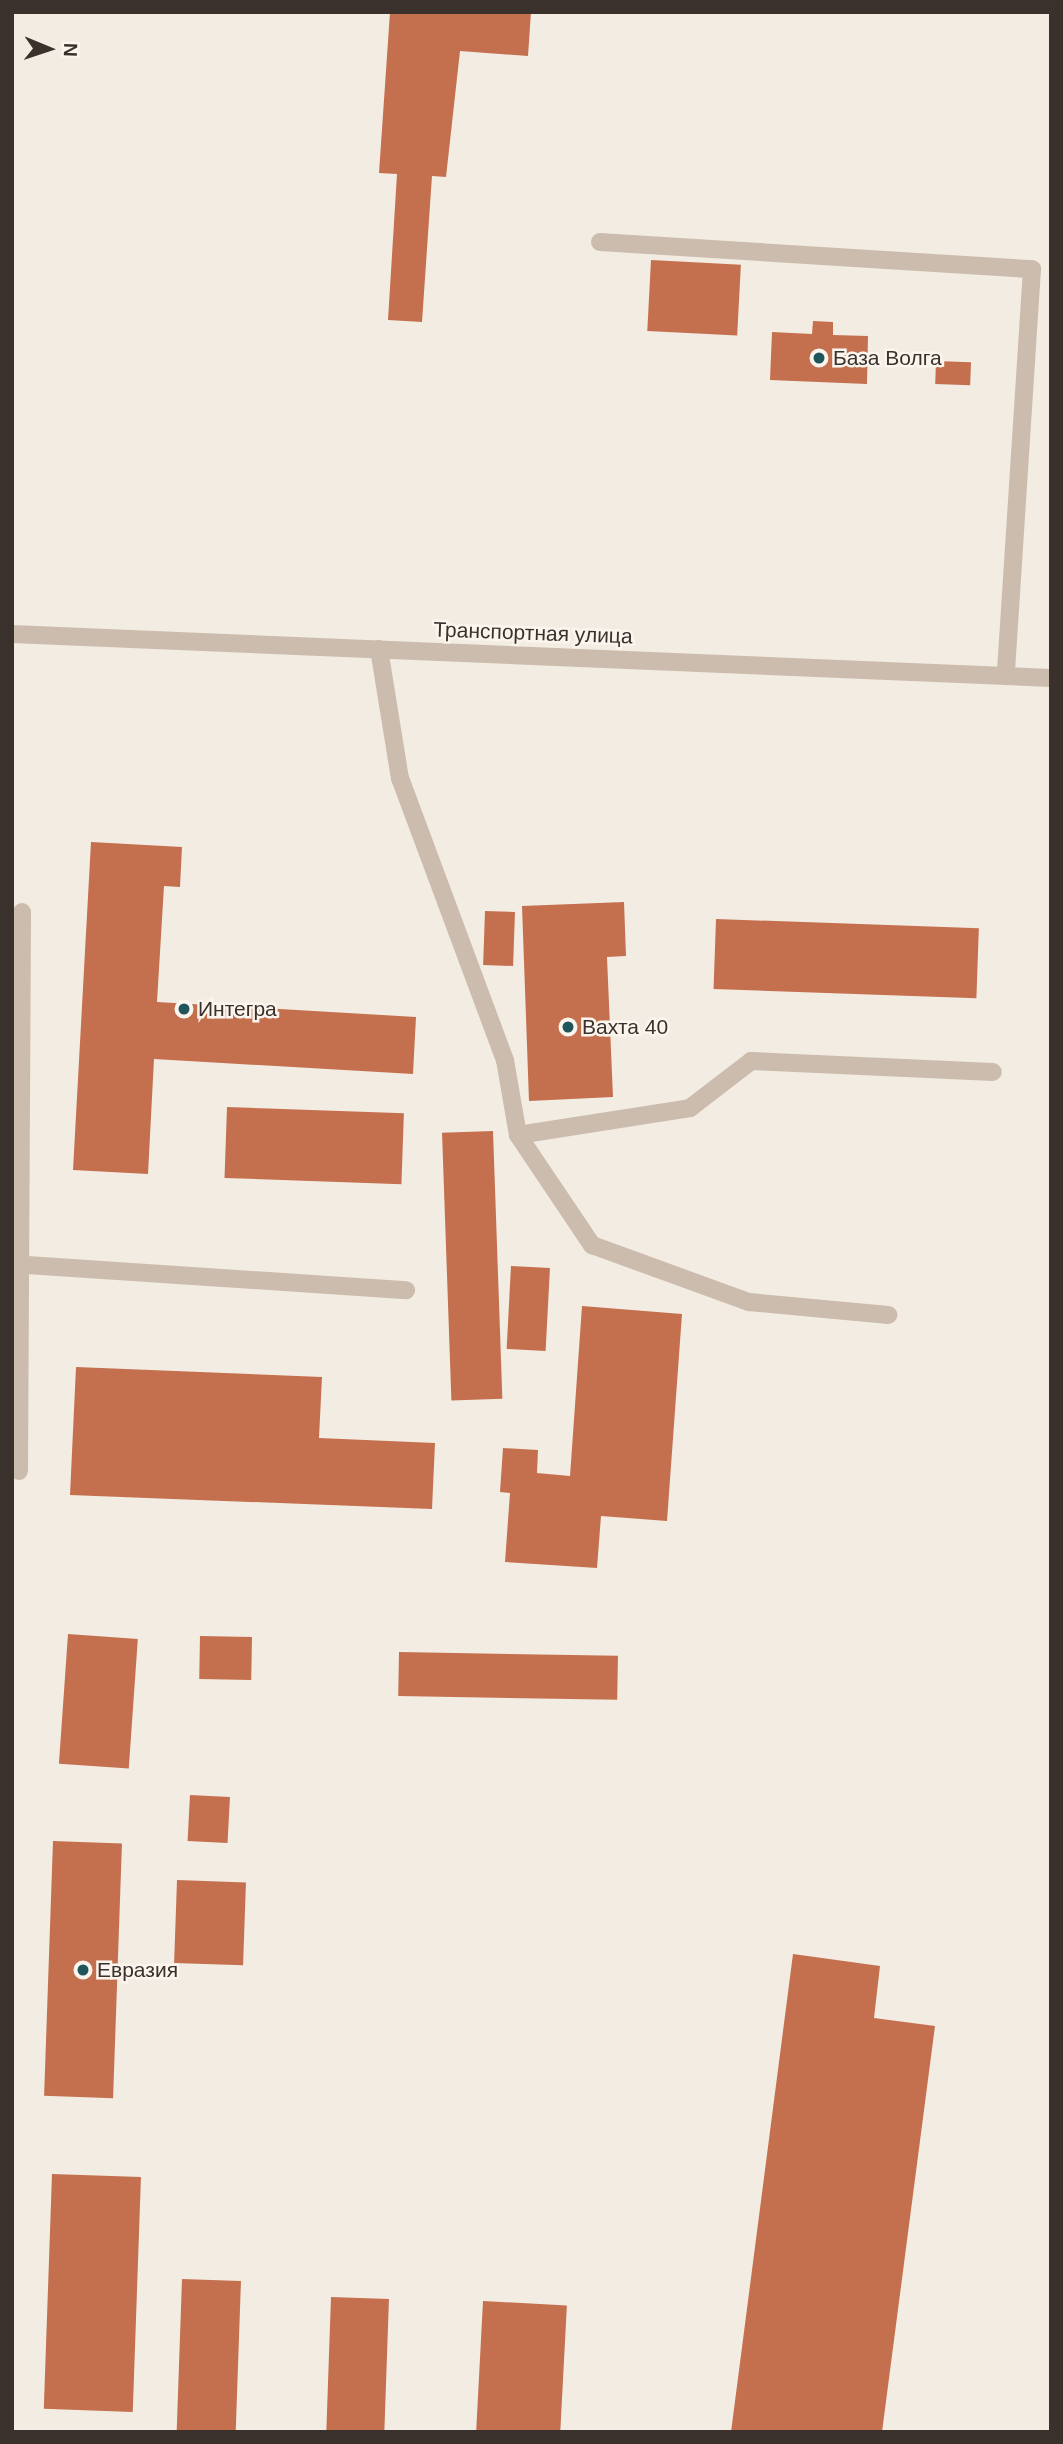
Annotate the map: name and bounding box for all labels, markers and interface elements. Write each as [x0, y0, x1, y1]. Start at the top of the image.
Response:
north arrow [14, 14, 84, 84]
text: N [60, 43, 81, 57]
place label: База Волга [833, 345, 942, 371]
marker: База Волга [811, 350, 827, 366]
street label: Транспортная улица [433, 617, 633, 649]
place label: Интегра [198, 996, 277, 1022]
marker: Интегра [176, 1001, 192, 1017]
place label: Вахта 40 [582, 1014, 668, 1040]
marker: Вахта 40 [560, 1019, 576, 1035]
place label: Евразия [97, 1957, 178, 1983]
marker: Евразия [75, 1962, 91, 1978]

